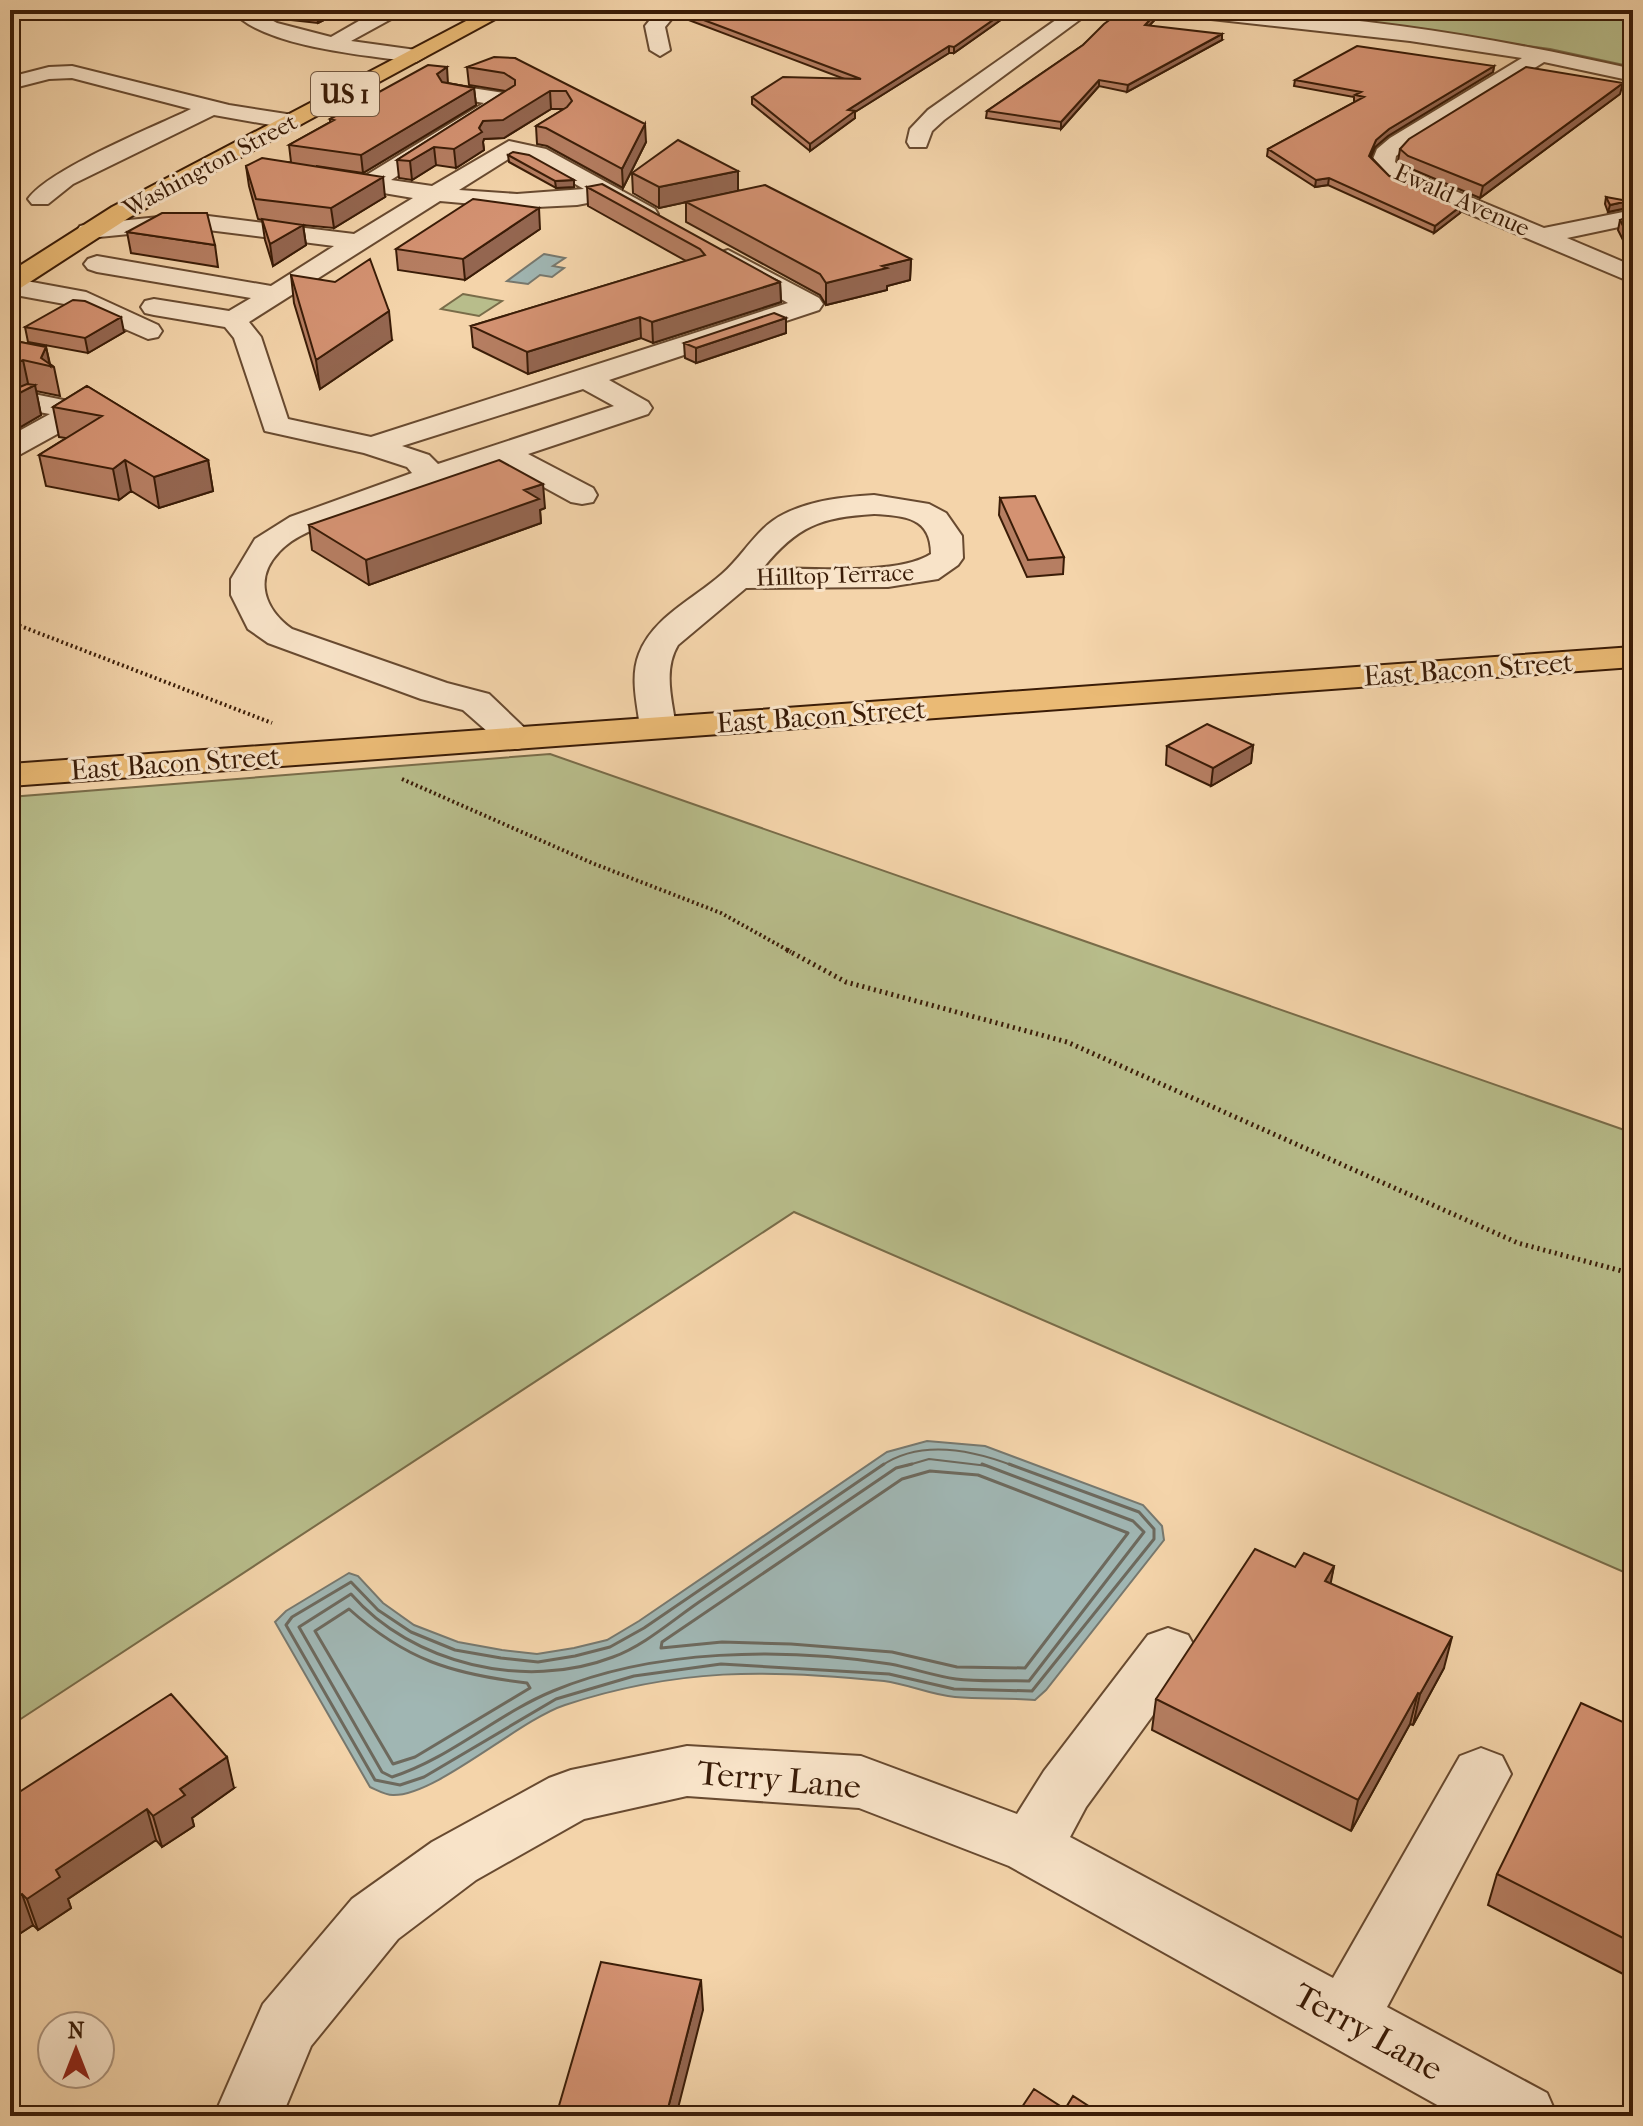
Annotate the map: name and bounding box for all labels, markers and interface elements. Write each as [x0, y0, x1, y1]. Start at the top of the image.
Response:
road number: US 1 [311, 72, 379, 116]
street label: Washington Street [118, 107, 302, 223]
street label: Ewald Avenue [1390, 158, 1534, 242]
street label: Hilltop Terrace [755, 558, 915, 592]
street label: East Bacon Street [1362, 645, 1574, 693]
street label: East Bacon Street [715, 692, 927, 740]
street label: East Bacon Street [69, 739, 281, 787]
street label: Terry Lane [696, 1753, 863, 1807]
street label: Terry Lane [1287, 1975, 1450, 2089]
north arrow [36, 2010, 116, 2090]
text: N [68, 2018, 85, 2044]

